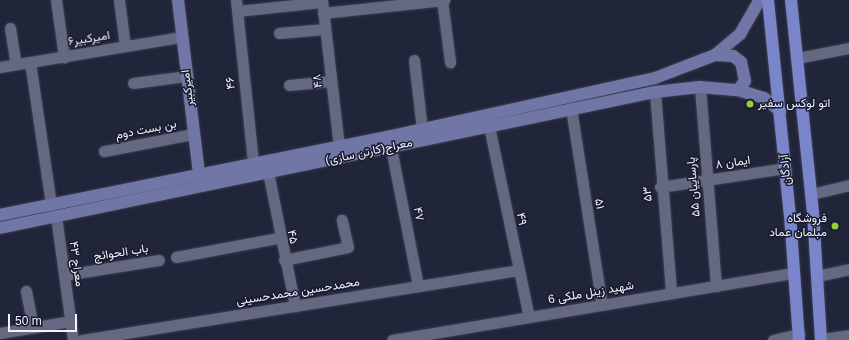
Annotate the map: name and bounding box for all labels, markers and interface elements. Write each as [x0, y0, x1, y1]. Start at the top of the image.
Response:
street label: امیرکبیر۶ [67, 29, 111, 49]
street label: امیرکبیر [179, 69, 197, 107]
street label: ۴۸ [310, 73, 326, 89]
street label: ۴۶ [223, 76, 239, 90]
place label: اتو لوکس سفیر [758, 97, 830, 111]
marker: اتو لوکس سفیر [745, 99, 755, 109]
street label: بن بست دوم [114, 117, 178, 143]
street label: معراج(کارتن سازی) [324, 136, 414, 168]
street label: ۸ ایمان [715, 153, 751, 173]
street label: آزادگان [777, 154, 795, 186]
street label: پارساییان ۵۵ [684, 157, 704, 217]
street label: ۵۳ [640, 186, 656, 202]
street label: ۵۱ [591, 198, 607, 210]
street label: ۴۷ [410, 206, 426, 222]
street label: ۴۹ [513, 211, 529, 227]
place label: فروشگاه مبلمان عماد [769, 212, 827, 240]
marker: فروشگاه مبلمان عماد [830, 221, 840, 231]
street label: ۴۵ [284, 229, 300, 245]
street label: معراج ۴۳ [66, 240, 86, 288]
street label: باب الحوائج [93, 242, 149, 264]
street label: محمدحسین محمدحسینی [235, 275, 361, 309]
street label: 6 شهید زینل ملکی [547, 278, 635, 308]
scale bar [10, 306, 79, 332]
text: 50 m [15, 314, 42, 328]

